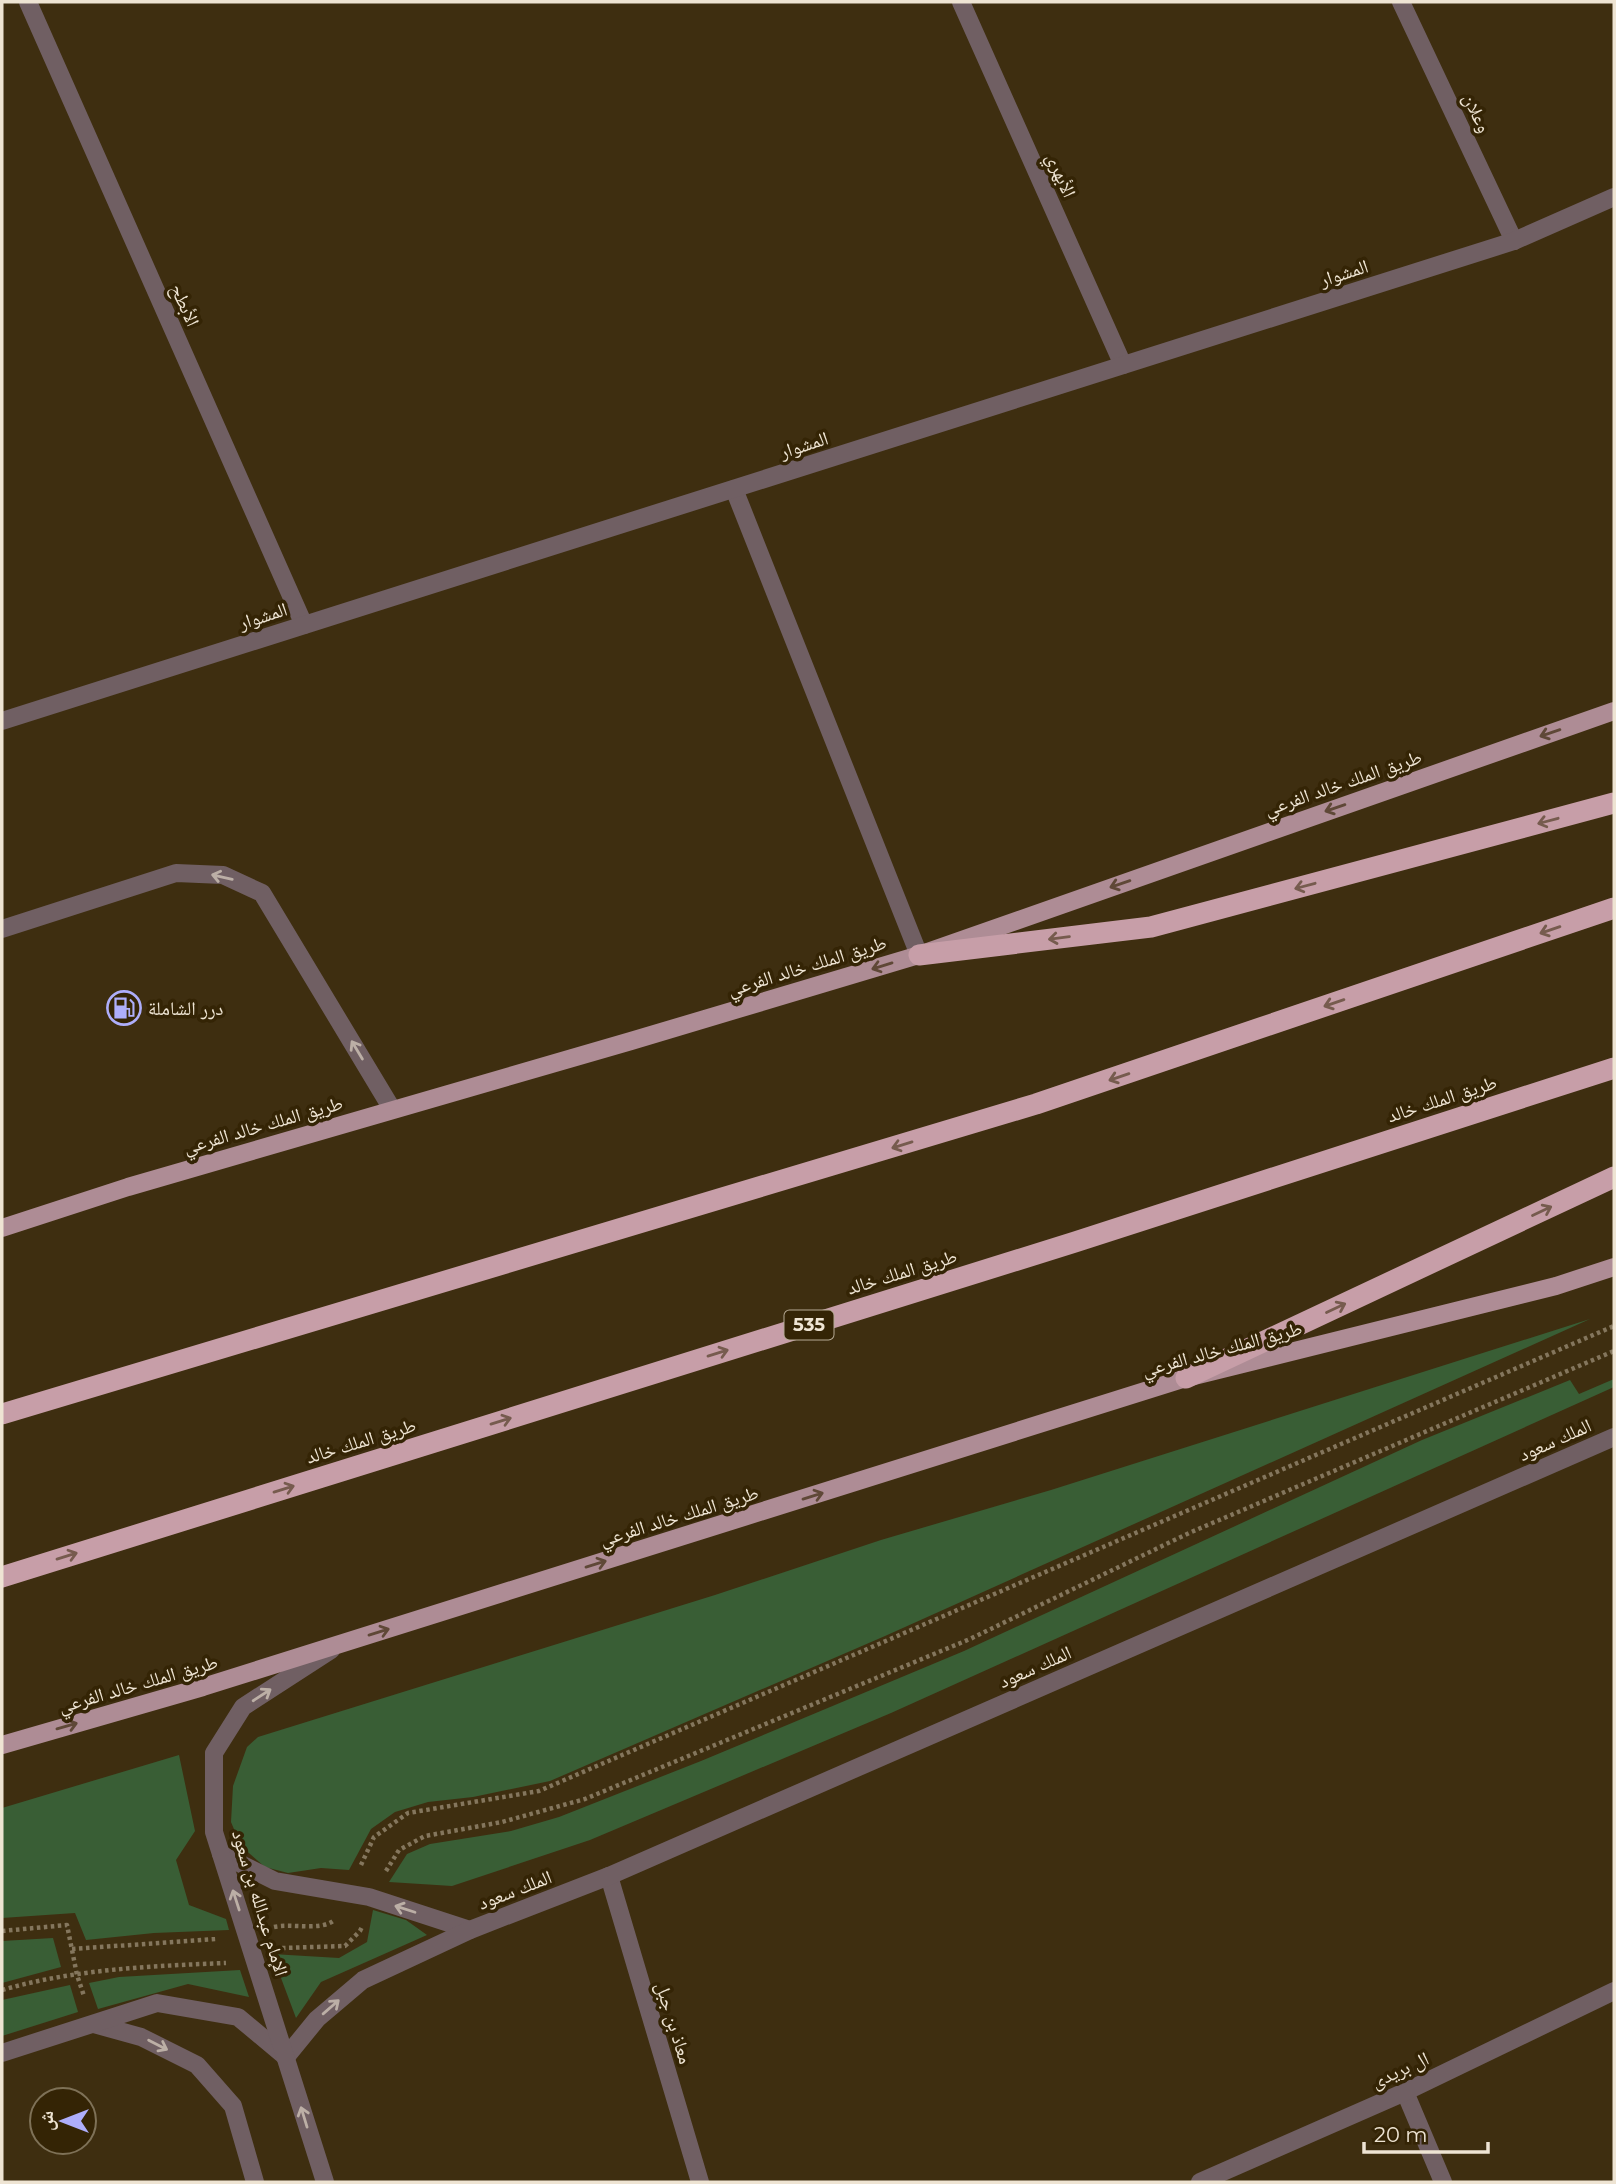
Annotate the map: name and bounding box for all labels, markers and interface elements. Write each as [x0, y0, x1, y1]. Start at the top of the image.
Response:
street label: وعلان [1458, 89, 1496, 137]
street label: الأبهري [1038, 149, 1081, 202]
street label: المشوار [1316, 254, 1371, 292]
street label: الأبطح [165, 280, 204, 330]
street label: المشوار [776, 426, 831, 464]
street label: المشوار [235, 597, 290, 635]
one-way arrow [1539, 728, 1561, 740]
street label: طريق الملك خالد الفرعي [1261, 745, 1426, 824]
one-way arrow [1324, 802, 1346, 815]
one-way arrow [1538, 815, 1560, 828]
one-way arrow [211, 869, 233, 882]
one-way arrow [1110, 879, 1132, 891]
one-way arrow [1294, 880, 1317, 893]
one-way arrow [1539, 925, 1561, 937]
street label: طريق الملك خالد الفرعي [725, 931, 890, 1005]
one-way arrow [1048, 932, 1071, 945]
one-way arrow [871, 960, 893, 973]
fuel station icon: درر الشاملة [105, 989, 143, 1027]
place label: درر الشاملة [148, 997, 224, 1020]
one-way arrow [1324, 998, 1346, 1011]
one-way arrow [349, 1041, 363, 1061]
street label: طريق الملك خالد [1384, 1070, 1500, 1128]
one-way arrow [1108, 1071, 1130, 1084]
street label: طريق الملك خالد الفرعي [180, 1091, 347, 1162]
one-way arrow [891, 1139, 913, 1152]
one-way arrow [1531, 1203, 1552, 1217]
street label: طريق الملك خالد [844, 1244, 960, 1300]
one-way arrow [1325, 1300, 1346, 1314]
road number: 535 [784, 1310, 834, 1340]
street label: طريق الملك خالد الفرعي [1139, 1317, 1306, 1385]
one-way arrow [707, 1346, 729, 1358]
street label: طريق الملك خالد [303, 1413, 419, 1469]
one-way arrow [490, 1413, 512, 1426]
street label: الملك سعود [1515, 1414, 1595, 1466]
one-way arrow [273, 1481, 295, 1494]
street label: طريق الملك خالد الفرعي [597, 1481, 762, 1555]
one-way arrow [802, 1488, 824, 1501]
one-way arrow [56, 1549, 78, 1562]
one-way arrow [585, 1557, 607, 1570]
one-way arrow [368, 1625, 390, 1638]
street label: الملك سعود [995, 1641, 1075, 1693]
street label: طريق الملك خالد الفرعي [55, 1650, 222, 1721]
one-way arrow [252, 1687, 271, 1702]
one-way arrow [56, 1719, 78, 1732]
street label: الإمام عبدالله بن سعود [225, 1827, 293, 1979]
street label: الملك سعود [475, 1865, 555, 1915]
one-way arrow [229, 1890, 241, 1912]
one-way arrow [395, 1901, 417, 1914]
street label: معاذ بن جبل [651, 1979, 697, 2067]
one-way arrow [322, 1999, 340, 2015]
one-way arrow [147, 2039, 168, 2053]
street label: ال بريدى [1368, 2047, 1432, 2093]
north arrow [28, 2086, 98, 2156]
one-way arrow [297, 2106, 310, 2128]
scale bar [1364, 2110, 1488, 2154]
text: ش [35, 2111, 58, 2131]
text: 20 m [1374, 2122, 1428, 2147]

